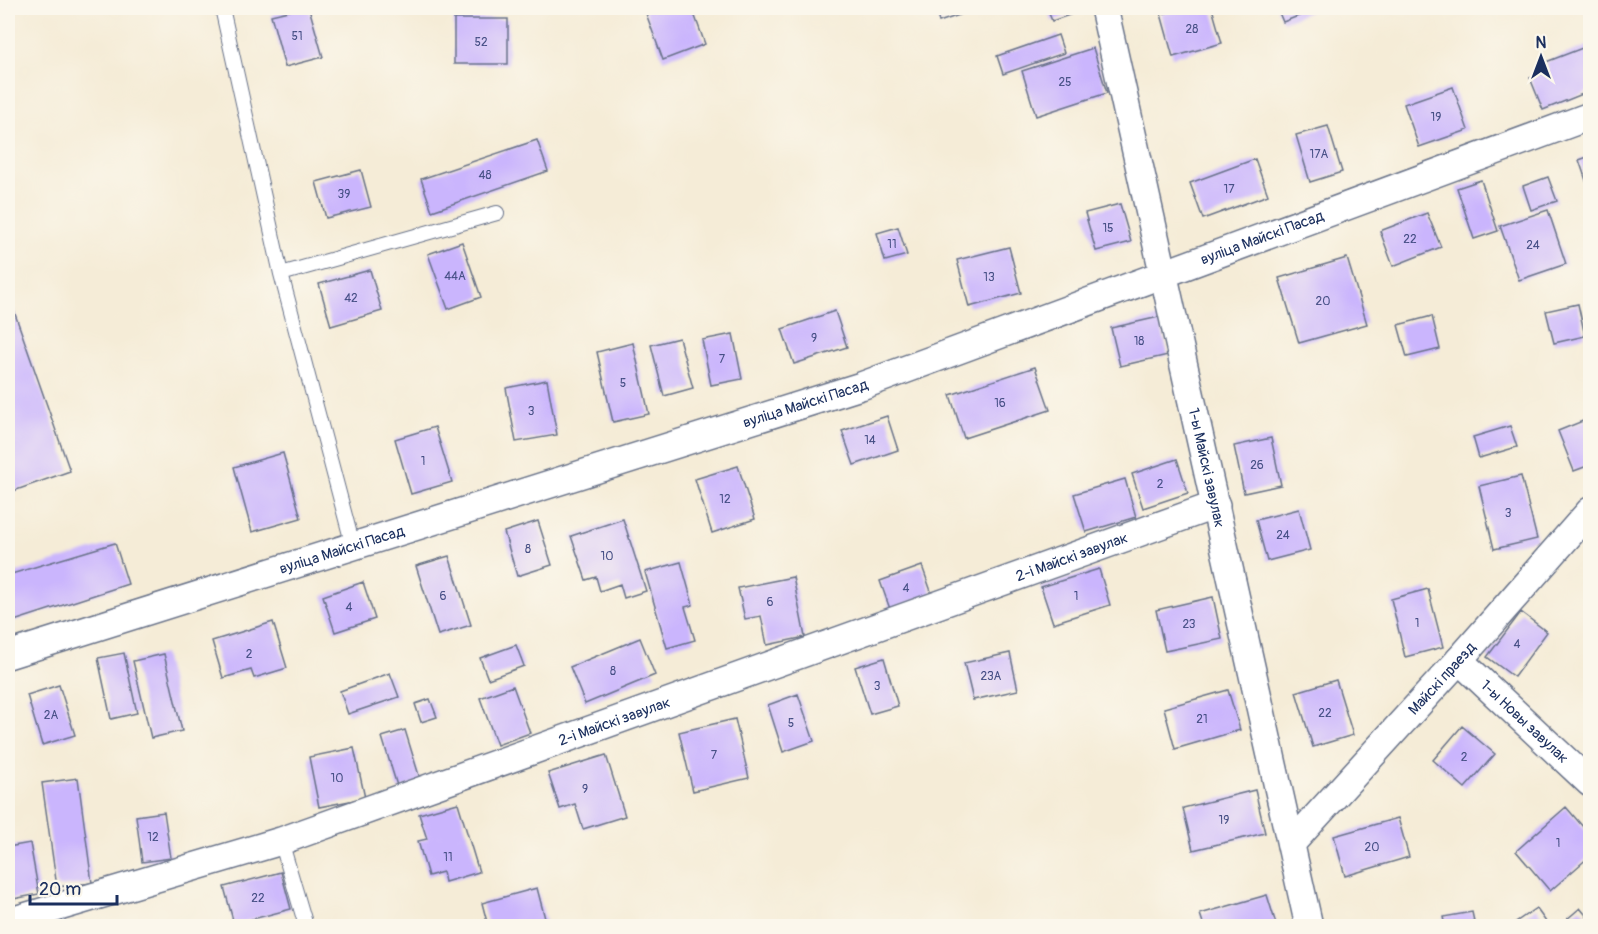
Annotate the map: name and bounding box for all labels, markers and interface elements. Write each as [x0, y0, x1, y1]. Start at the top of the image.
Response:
house number: 28 [1186, 22, 1198, 37]
north arrow [1511, 27, 1571, 87]
house number: 51 [291, 29, 303, 44]
text: N [1536, 33, 1547, 53]
house number: 52 [474, 35, 488, 50]
house number: 25 [1058, 75, 1072, 90]
house number: 19 [1431, 110, 1441, 125]
house number: 17А [1310, 147, 1329, 162]
house number: 48 [478, 168, 492, 183]
house number: 17 [1223, 182, 1235, 197]
house number: 39 [338, 187, 350, 202]
street label: вуліца Майскі Пасад [1198, 206, 1326, 269]
house number: 15 [1102, 221, 1114, 236]
house number: 22 [1403, 232, 1417, 247]
house number: 11 [887, 237, 897, 252]
house number: 24 [1526, 238, 1540, 253]
house number: 44А [444, 269, 466, 284]
house number: 13 [983, 270, 995, 285]
house number: 42 [344, 291, 358, 306]
house number: 20 [1316, 294, 1330, 309]
house number: 9 [811, 331, 817, 346]
house number: 18 [1134, 334, 1144, 349]
house number: 7 [719, 352, 726, 367]
street label: вуліца Майскі Пасад [740, 375, 870, 432]
house number: 5 [620, 376, 626, 391]
house number: 16 [994, 396, 1006, 411]
house number: 3 [528, 404, 535, 419]
street label: 1-ы Майскі завулак [1184, 406, 1229, 530]
house number: 14 [864, 433, 876, 448]
house number: 1 [421, 454, 425, 469]
house number: 26 [1250, 458, 1264, 473]
house number: 2 [1157, 477, 1164, 492]
house number: 12 [719, 492, 731, 507]
house number: 3 [1505, 506, 1512, 521]
street label: вуліца Майскі Пасад [277, 521, 407, 578]
street label: 2-і Майскі завулак [1013, 528, 1131, 586]
house number: 24 [1276, 528, 1290, 543]
house number: 8 [525, 542, 531, 557]
house number: 10 [601, 549, 613, 564]
house number: 4 [903, 581, 910, 596]
house number: 6 [440, 589, 447, 604]
house number: 1 [1074, 589, 1078, 604]
house number: 6 [767, 595, 774, 610]
house number: 4 [346, 600, 353, 615]
house number: 1 [1415, 616, 1419, 631]
house number: 23 [1182, 617, 1196, 632]
house number: 4 [1514, 637, 1521, 652]
street label: Майскі праезд [1404, 638, 1480, 719]
house number: 2 [246, 647, 253, 662]
house number: 8 [610, 664, 616, 679]
house number: 23А [981, 669, 1002, 684]
street label: 1-ы Новы завулак [1477, 676, 1573, 768]
house number: 3 [874, 679, 881, 694]
street label: 2-і Майскі завулак [556, 692, 673, 750]
house number: 22 [1318, 706, 1332, 721]
house number: 2А [44, 708, 58, 723]
house number: 21 [1196, 712, 1208, 727]
house number: 5 [788, 716, 794, 731]
house number: 7 [711, 748, 718, 763]
house number: 2 [1461, 750, 1468, 765]
house number: 10 [331, 771, 343, 786]
house number: 9 [582, 782, 588, 797]
house number: 19 [1219, 813, 1229, 828]
house number: 12 [147, 830, 159, 845]
house number: 1 [1556, 836, 1560, 851]
house number: 20 [1365, 840, 1379, 855]
house number: 11 [443, 850, 453, 865]
scale bar [30, 868, 117, 906]
text: 20 m [39, 878, 81, 901]
house number: 22 [251, 891, 265, 906]

